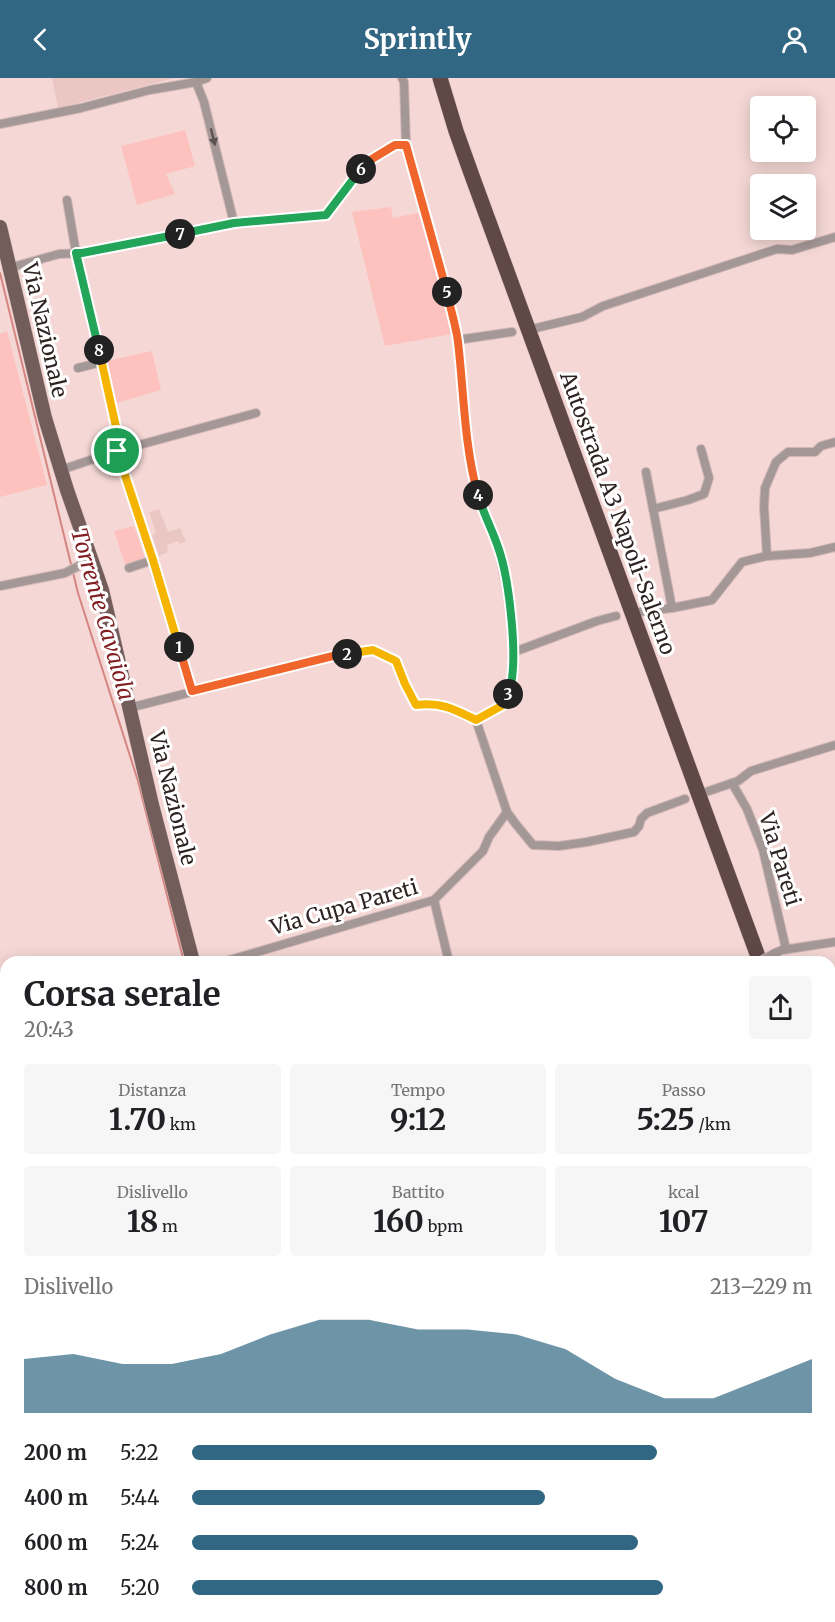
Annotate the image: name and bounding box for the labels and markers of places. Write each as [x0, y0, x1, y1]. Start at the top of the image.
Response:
pin: 6 [346, 154, 376, 184]
pin: 7 [165, 219, 195, 249]
pin: 5 [432, 277, 462, 307]
pin: 8 [84, 335, 114, 365]
pin [91, 425, 142, 476]
pin: 4 [463, 480, 493, 510]
pin: 1 [164, 632, 194, 662]
pin: 2 [332, 639, 362, 669]
pin: 3 [493, 679, 523, 709]

